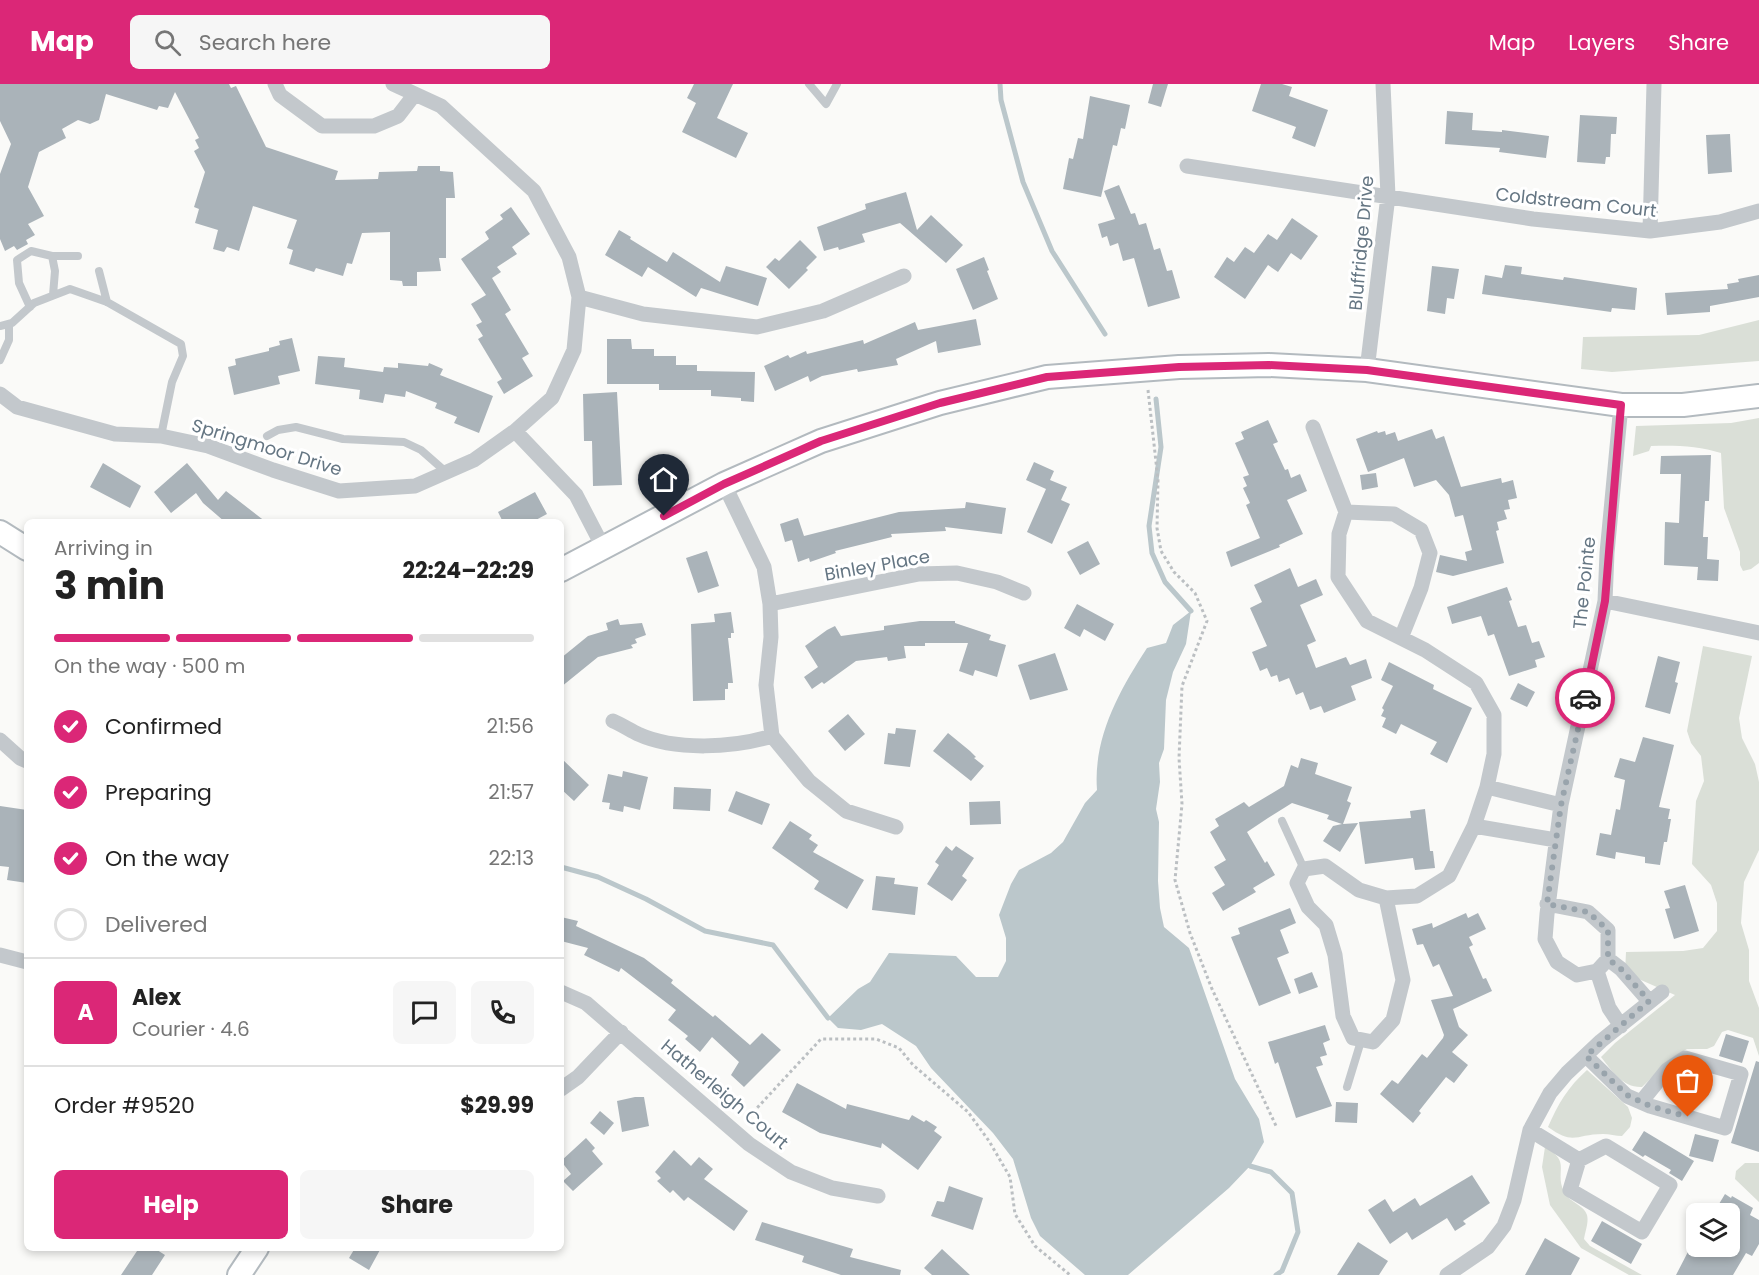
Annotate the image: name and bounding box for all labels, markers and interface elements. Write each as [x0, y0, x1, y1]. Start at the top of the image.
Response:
search box [130, 15, 550, 69]
text: Map [30, 22, 94, 61]
icon: search [151, 26, 184, 59]
text: Search here [199, 27, 331, 58]
text: Map [1489, 28, 1535, 57]
text: Layers [1568, 28, 1635, 57]
text: Share [1668, 28, 1729, 57]
street label: Bluffridge Drive [1343, 174, 1379, 312]
street label: Coldstream Court [1494, 181, 1658, 223]
street label: Springmoor Drive [189, 412, 345, 482]
pin [638, 454, 689, 516]
icon: home [647, 463, 680, 496]
text: Arriving in [54, 534, 153, 562]
street label: The Pointe [1567, 536, 1601, 630]
street label: Binley Place [822, 543, 932, 587]
text: 22:24–22:29 [402, 555, 534, 586]
text: 3 min [54, 558, 165, 613]
text: On the way · 500 m [54, 652, 245, 680]
courier [1555, 668, 1615, 728]
icon: car [1569, 682, 1602, 715]
icon: check [54, 710, 87, 743]
text: Confirmed [105, 711, 222, 742]
text: 21:56 [487, 712, 534, 740]
icon: check [54, 776, 87, 809]
text: Preparing [105, 777, 212, 808]
text: 21:57 [488, 778, 534, 806]
icon: check [54, 842, 87, 875]
text: On the way [105, 843, 229, 874]
text: 22:13 [489, 844, 534, 872]
text: Delivered [105, 909, 208, 940]
button: chat [393, 981, 456, 1044]
button: phone [471, 981, 534, 1044]
text: Alex [132, 982, 181, 1013]
text: A [77, 997, 94, 1028]
text: Courier · 4.6 [132, 1015, 250, 1043]
street label: Hatherleigh Court [656, 1033, 794, 1155]
pin [1662, 1055, 1713, 1117]
icon: bag [1671, 1064, 1704, 1097]
text: Order #9520 [54, 1090, 195, 1121]
text: $29.99 [460, 1090, 534, 1121]
button: Help [54, 1170, 288, 1239]
button: Share [300, 1170, 534, 1239]
map controls [1686, 1203, 1740, 1257]
button: layers [1686, 1203, 1740, 1257]

